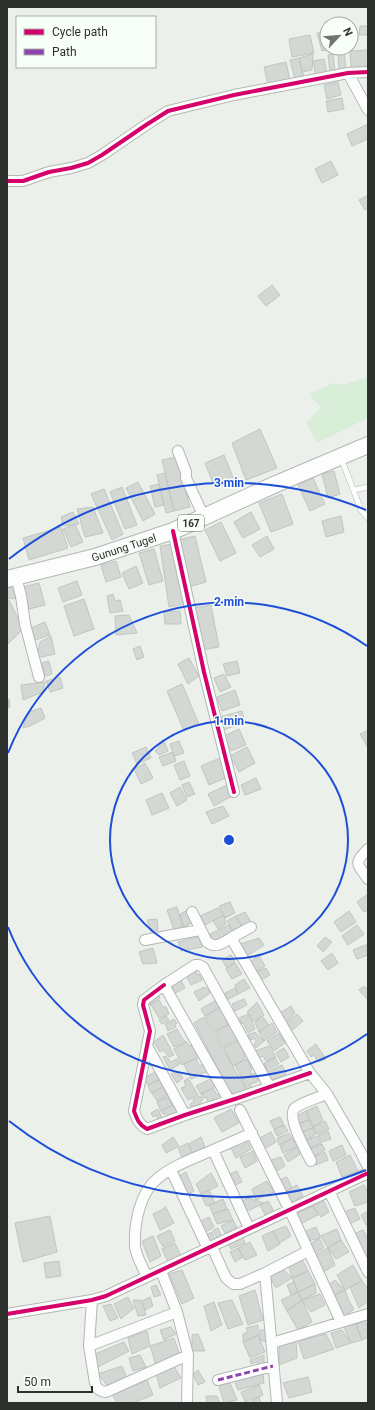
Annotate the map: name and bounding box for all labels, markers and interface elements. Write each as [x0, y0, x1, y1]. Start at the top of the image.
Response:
legend [16, 16, 156, 68]
north arrow [319, 16, 359, 56]
text: Cycle path [52, 25, 108, 39]
text: N [340, 25, 355, 38]
text: Path [52, 45, 77, 59]
text: 3 min [214, 476, 244, 490]
road number: 167 [178, 515, 204, 531]
street label: Gunung Tugel [90, 531, 158, 565]
text: 2 min [214, 595, 244, 609]
text: 1 min [214, 714, 244, 728]
centre of rings [222, 833, 236, 847]
scale bar [18, 1368, 92, 1394]
text: 50 m [24, 1375, 51, 1389]

